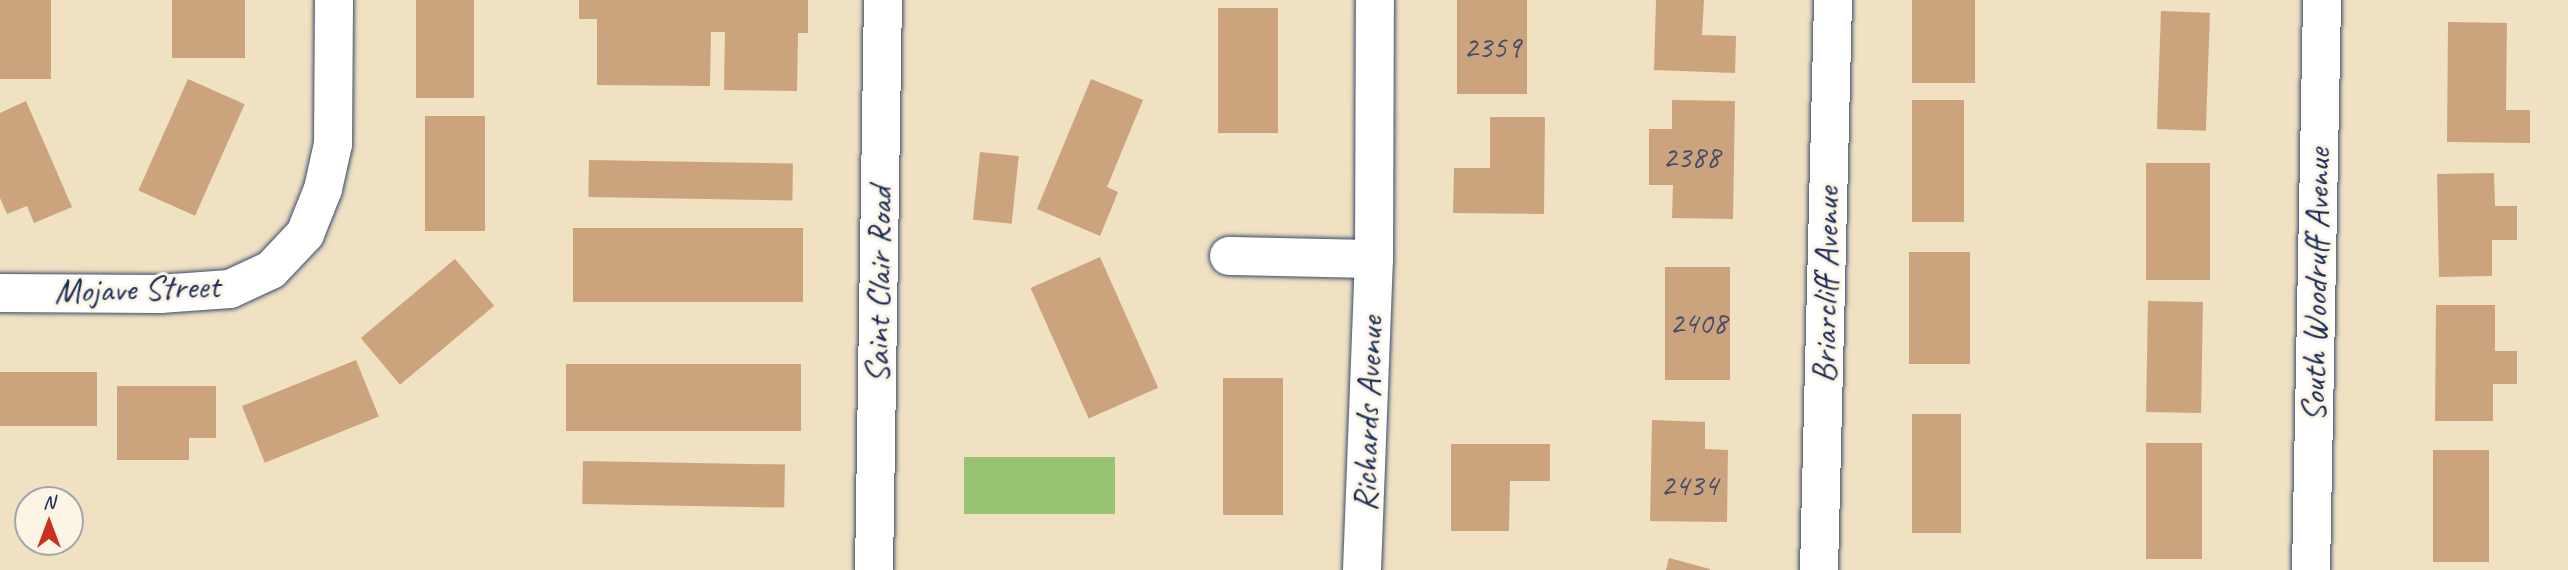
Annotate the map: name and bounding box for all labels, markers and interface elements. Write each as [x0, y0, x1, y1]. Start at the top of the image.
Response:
house number: 2359 [1463, 28, 1521, 66]
house number: 2388 [1662, 138, 1720, 176]
street label: South Woodruff Avenue [2293, 148, 2339, 422]
street label: Saint Clair Road [856, 185, 902, 385]
street label: Briarcliff Avenue [1803, 187, 1849, 383]
street label: Mojave Street [53, 265, 221, 313]
house number: 2408 [1669, 304, 1727, 342]
street label: Richards Avenue [1344, 316, 1392, 512]
house number: 2434 [1660, 466, 1718, 504]
north arrow [14, 486, 84, 556]
text: N [43, 490, 55, 514]

